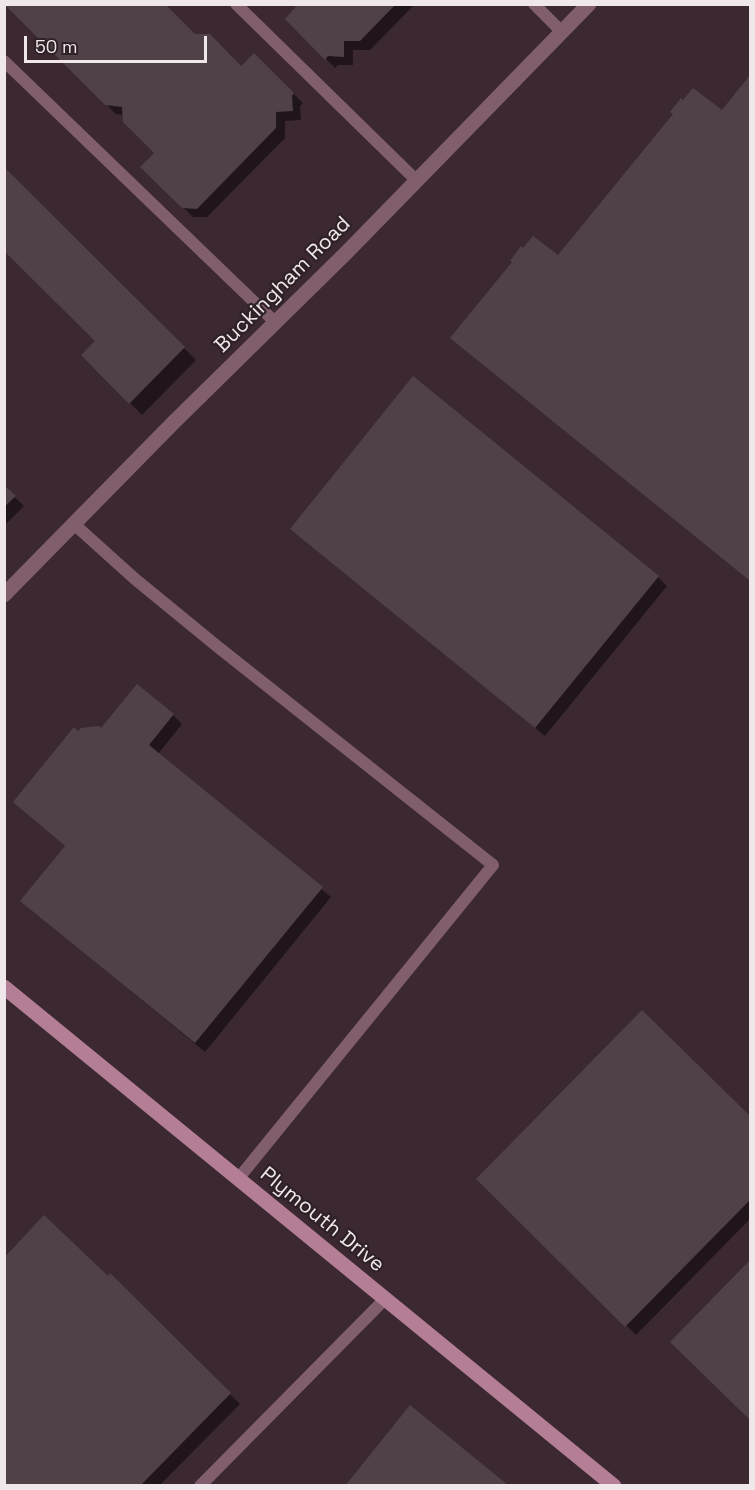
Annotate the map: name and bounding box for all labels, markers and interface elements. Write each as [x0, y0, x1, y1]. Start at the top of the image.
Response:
scale bar [27, 24, 210, 62]
text: 50 m [35, 35, 77, 58]
street label: Buckingham Road [210, 212, 356, 358]
street label: Plymouth Drive [255, 1162, 389, 1278]

